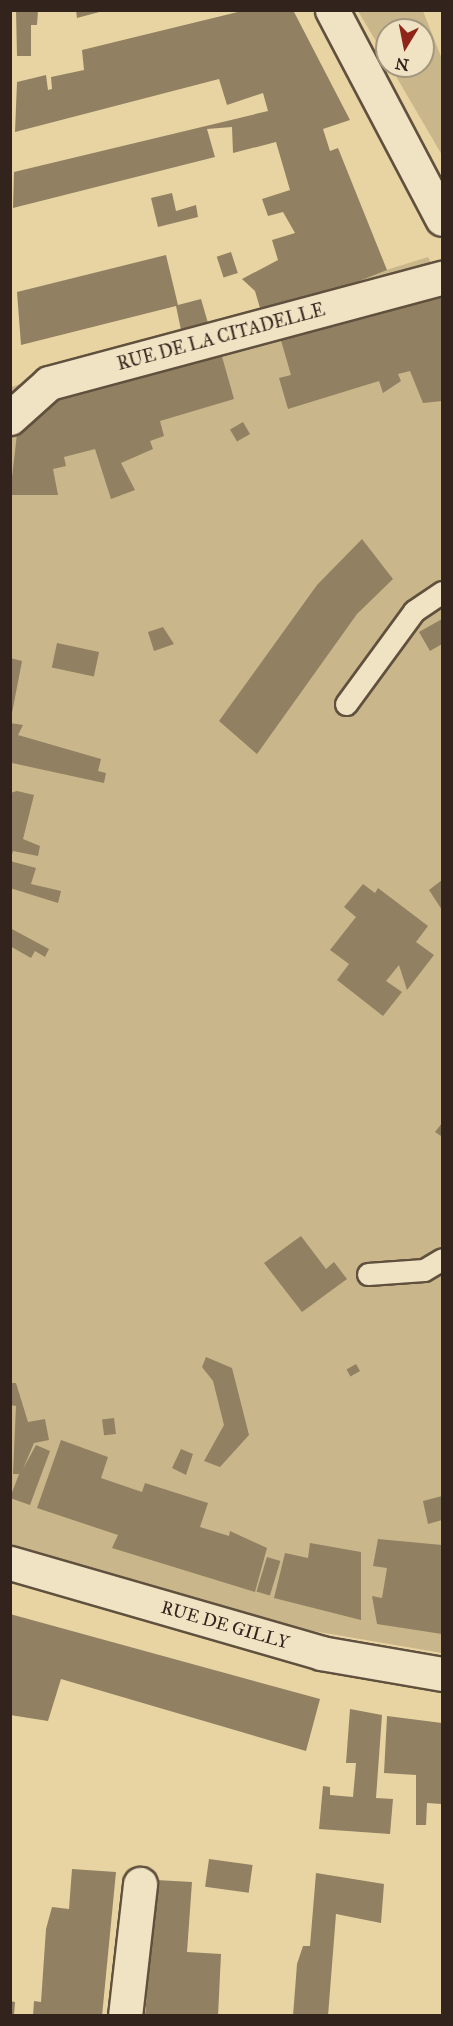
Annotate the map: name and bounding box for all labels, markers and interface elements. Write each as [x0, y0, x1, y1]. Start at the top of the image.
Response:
north arrow [375, 18, 435, 78]
text: N [394, 54, 410, 75]
street label: RUE DE LA CITADELLE [115, 299, 327, 375]
street label: RUE DE GILLY [158, 1596, 292, 1654]

